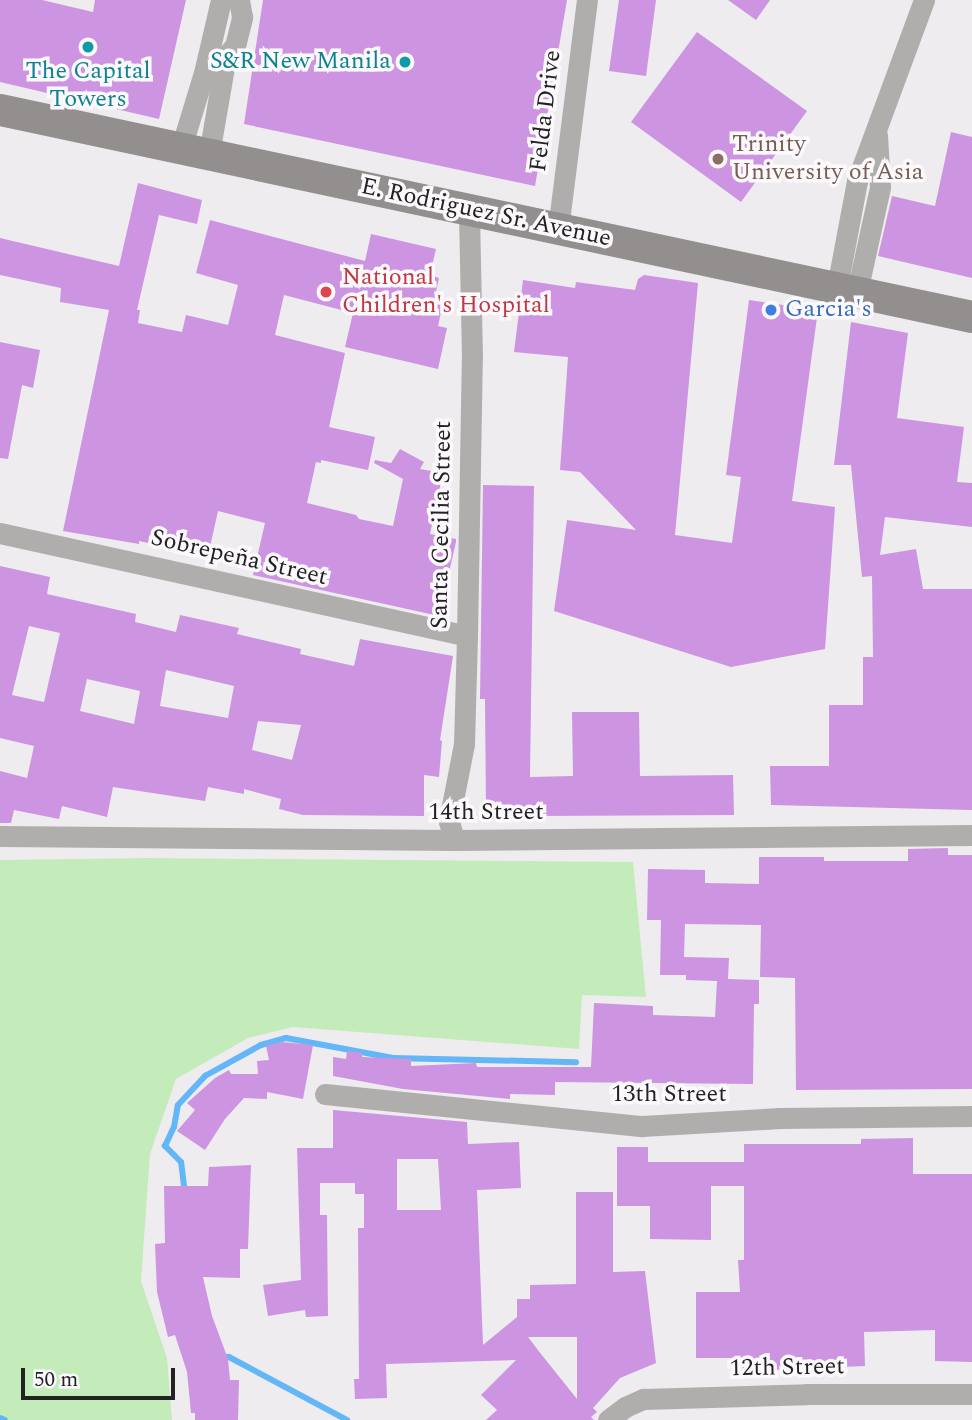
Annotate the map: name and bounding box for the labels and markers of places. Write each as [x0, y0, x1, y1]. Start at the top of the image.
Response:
marker: The Capital Towers [80, 39, 96, 55]
place label: S&R New Manila [210, 48, 391, 76]
marker: S&R New Manila [397, 54, 413, 70]
place label: The Capital Towers [25, 58, 151, 114]
place label: Trinity University of Asia [732, 131, 923, 187]
marker: Trinity University of Asia [710, 151, 726, 167]
place label: National Children's Hospital [342, 264, 550, 320]
marker: National Children's Hospital [316, 282, 336, 302]
place label: Garcia's [785, 296, 872, 324]
marker: Garcia's [763, 302, 779, 318]

